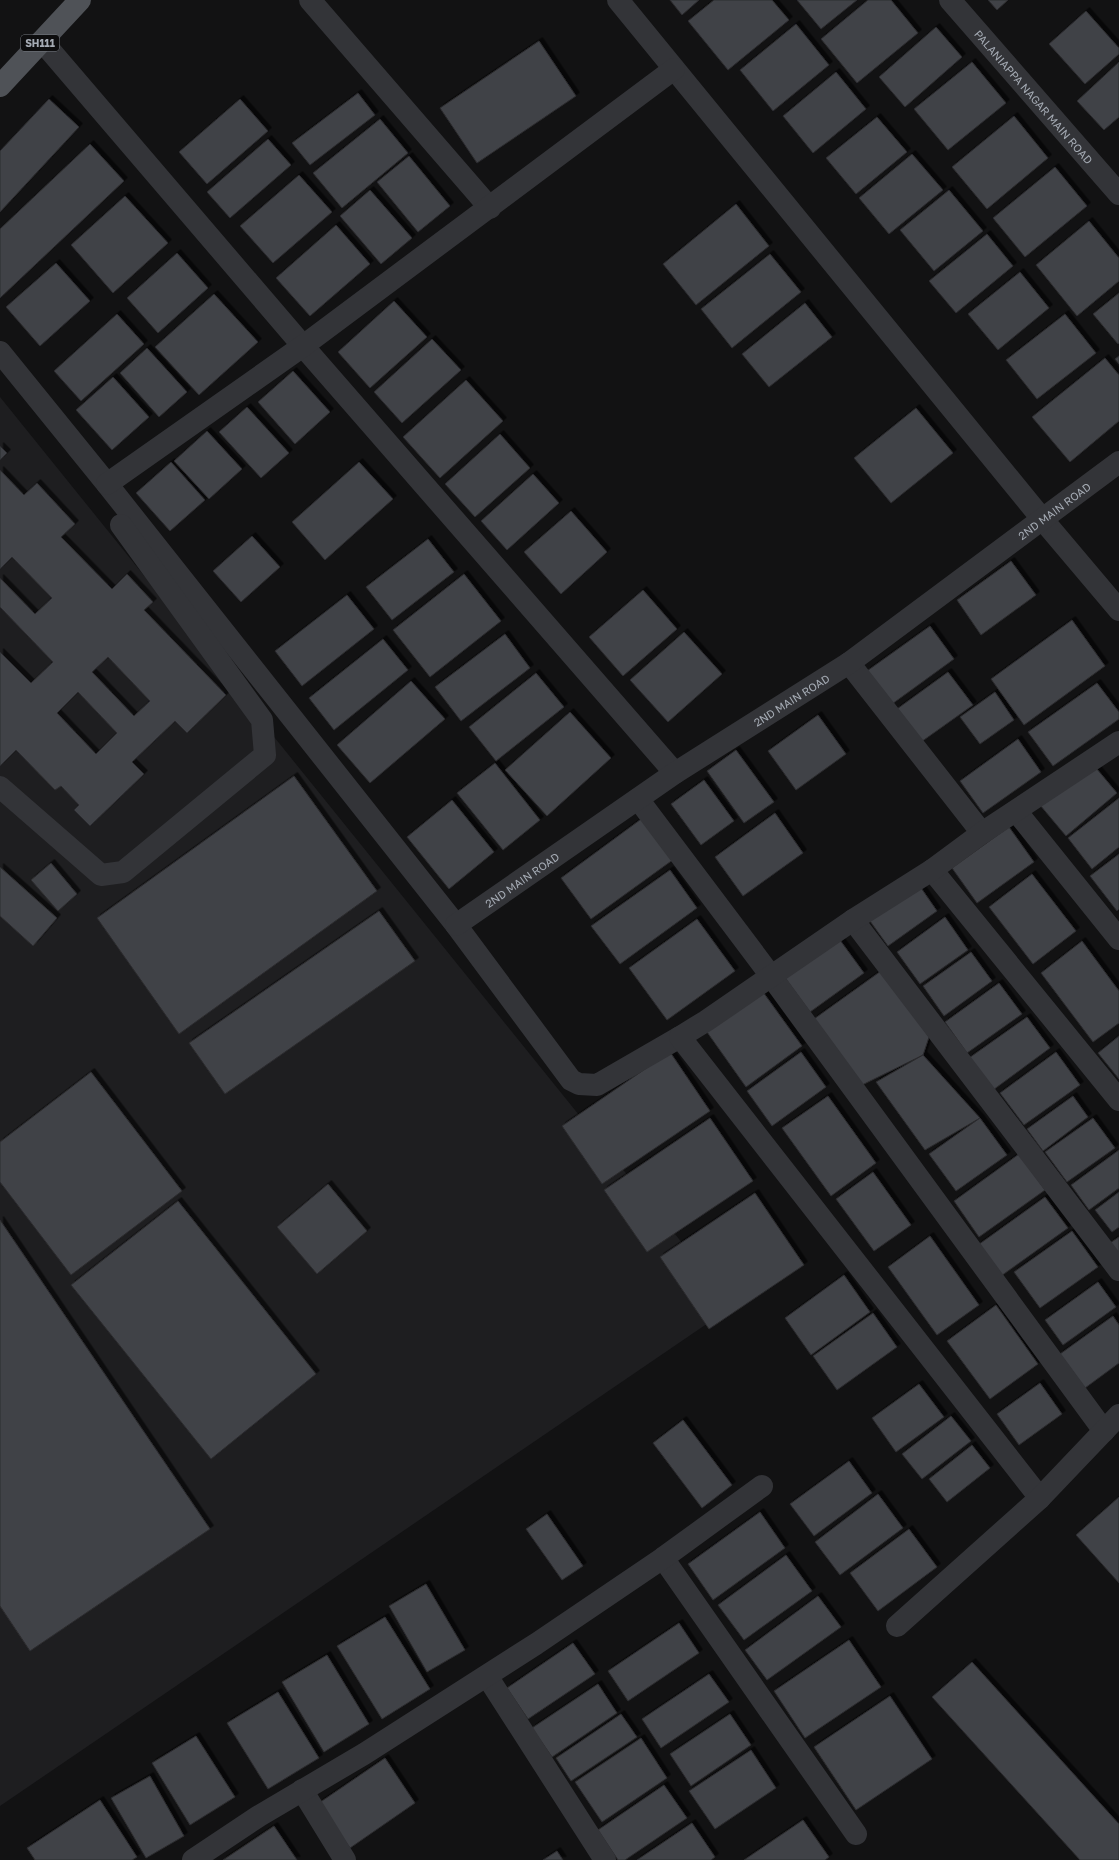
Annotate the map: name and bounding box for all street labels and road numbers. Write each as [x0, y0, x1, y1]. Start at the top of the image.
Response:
street label: PALANIAPPA NAGAR MAIN ROAD [972, 27, 1096, 166]
road number: SH111 [21, 35, 59, 51]
street label: 2ND MAIN ROAD [1015, 479, 1093, 542]
street label: 2ND MAIN ROAD [751, 671, 832, 728]
street label: 2ND MAIN ROAD [482, 849, 561, 910]

